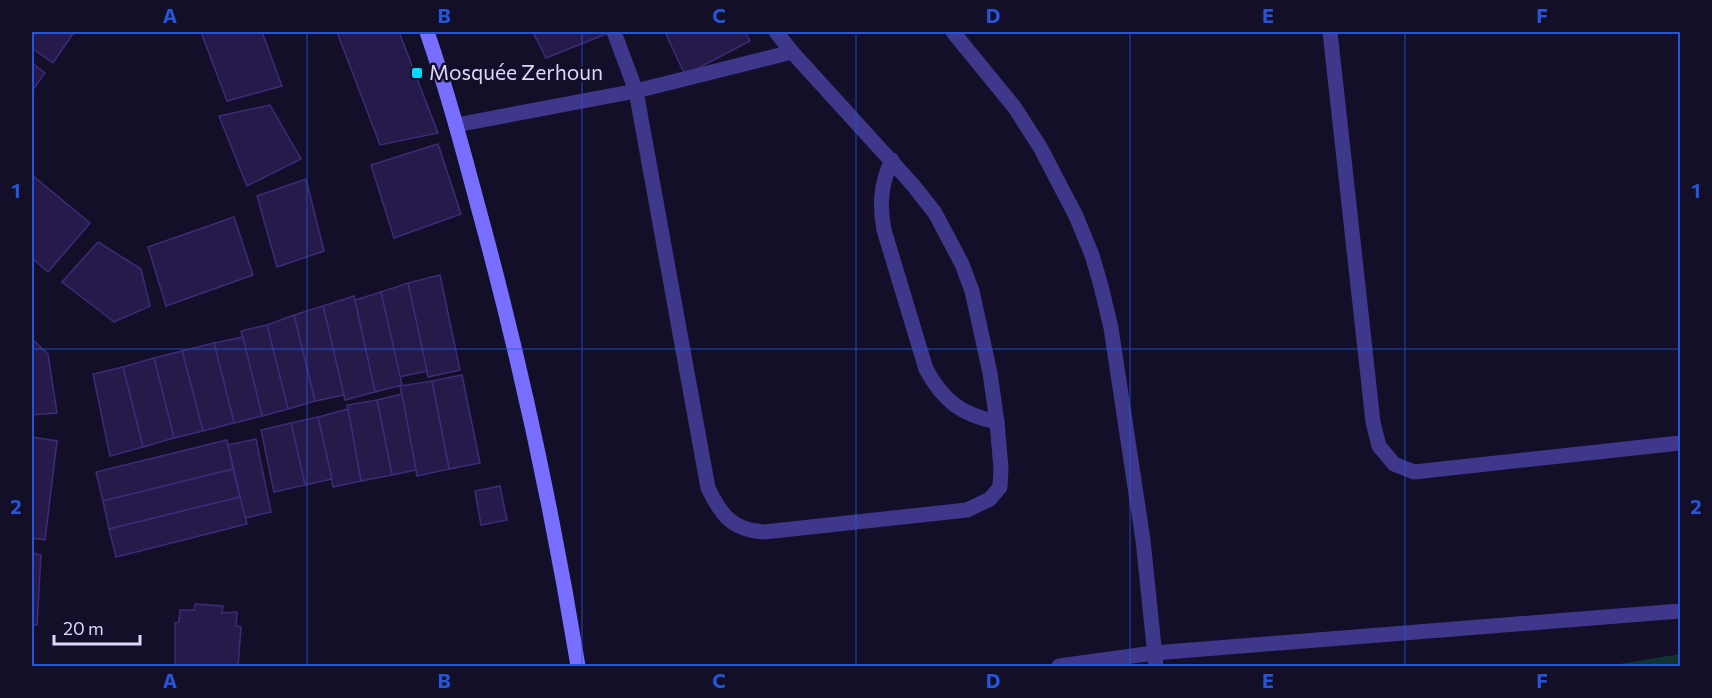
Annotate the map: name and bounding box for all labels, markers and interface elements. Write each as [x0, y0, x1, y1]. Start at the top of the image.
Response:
text: A [163, 3, 177, 27]
text: B [437, 3, 451, 27]
text: C [712, 3, 726, 27]
text: D [986, 3, 1000, 27]
text: E [1262, 3, 1274, 27]
text: F [1536, 3, 1548, 27]
place label: Mosquée Zerhoun [429, 59, 603, 84]
marker: Mosquée Zerhoun [410, 66, 424, 80]
text: 1 [11, 178, 21, 202]
text: 1 [1691, 178, 1701, 202]
text: 2 [10, 494, 22, 518]
text: 2 [1690, 494, 1702, 518]
scale bar [54, 608, 140, 646]
text: 20 m [63, 617, 104, 639]
text: A [163, 668, 177, 692]
text: B [437, 668, 451, 692]
text: C [712, 668, 726, 692]
text: D [986, 668, 1000, 692]
text: E [1262, 668, 1274, 692]
text: F [1536, 668, 1548, 692]

